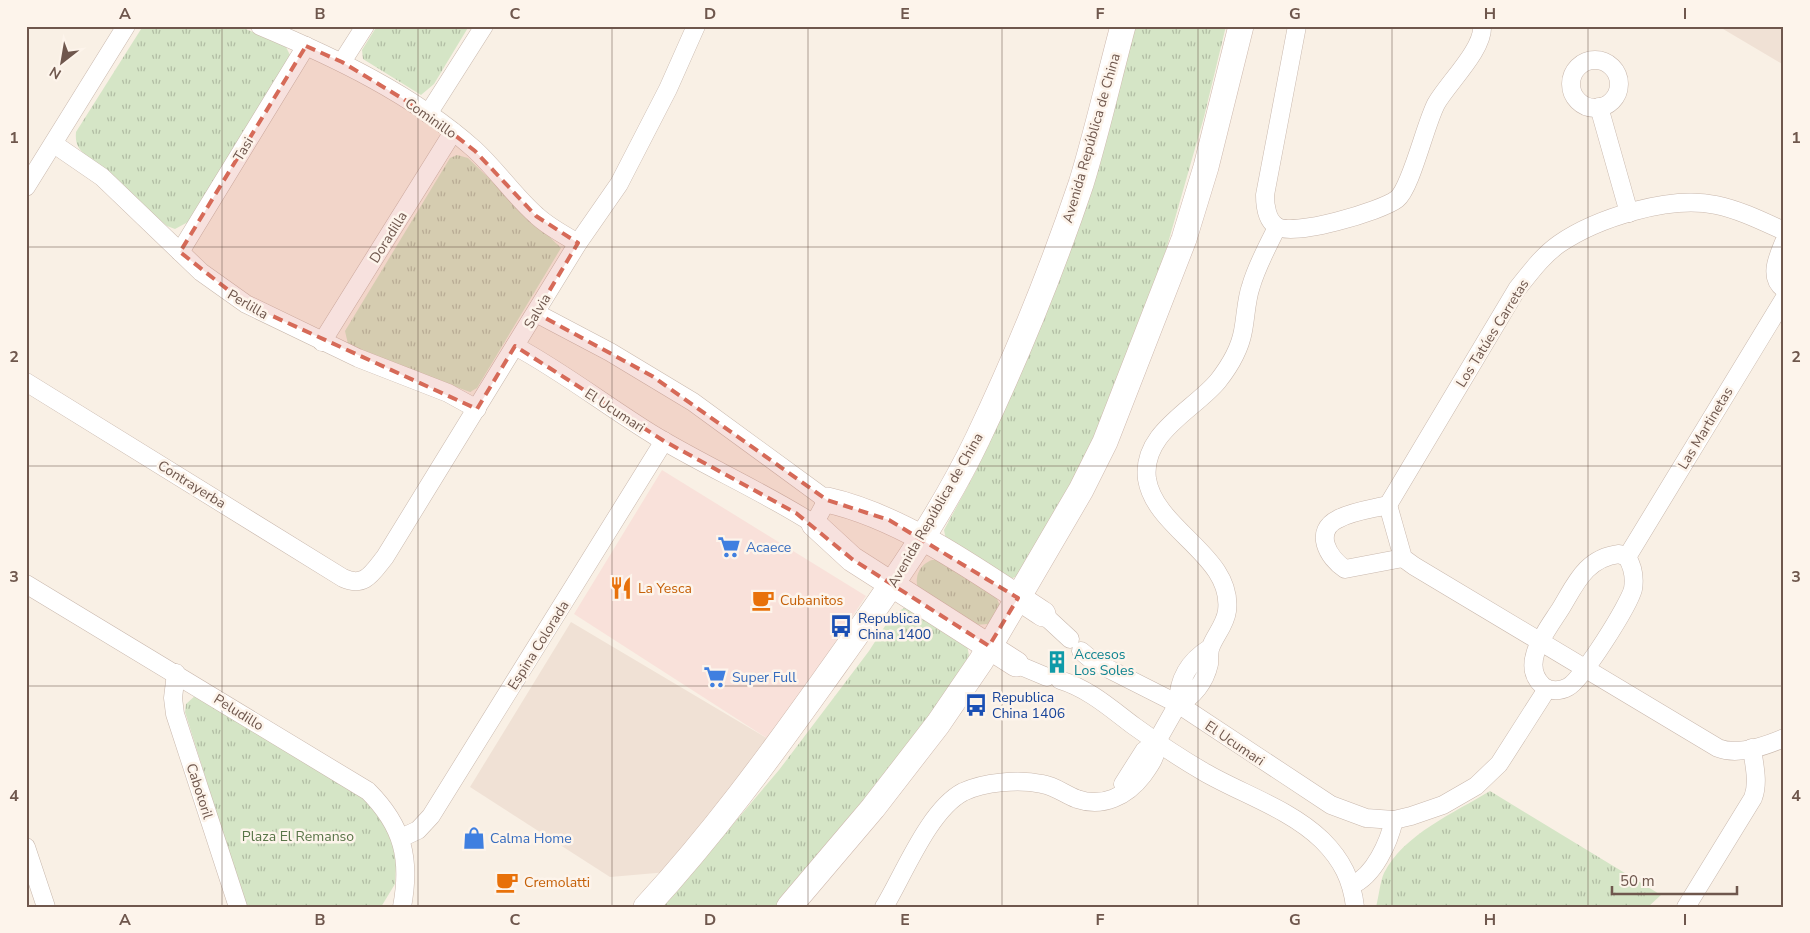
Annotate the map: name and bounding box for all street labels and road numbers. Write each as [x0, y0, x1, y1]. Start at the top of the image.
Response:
street label: Avenida República de China [1058, 51, 1125, 225]
street label: Cominillo [401, 94, 461, 143]
street label: Tasi [229, 134, 258, 165]
street label: Doradilla [365, 208, 412, 267]
street label: Los Tatúes Carretas [1452, 275, 1533, 391]
street label: Perlilla [224, 285, 272, 324]
street label: Salvia [520, 290, 555, 332]
street label: Las Martinetas [1673, 383, 1738, 473]
street label: El Ucumari [581, 384, 648, 437]
street label: Avenida República de China [883, 429, 988, 591]
street label: Contrayerba [154, 456, 229, 513]
street label: Espina Colorada [503, 597, 573, 693]
street label: Peludillo [210, 690, 267, 735]
street label: El Ucumari [1201, 716, 1268, 770]
street label: Cabotoril [182, 761, 218, 822]

